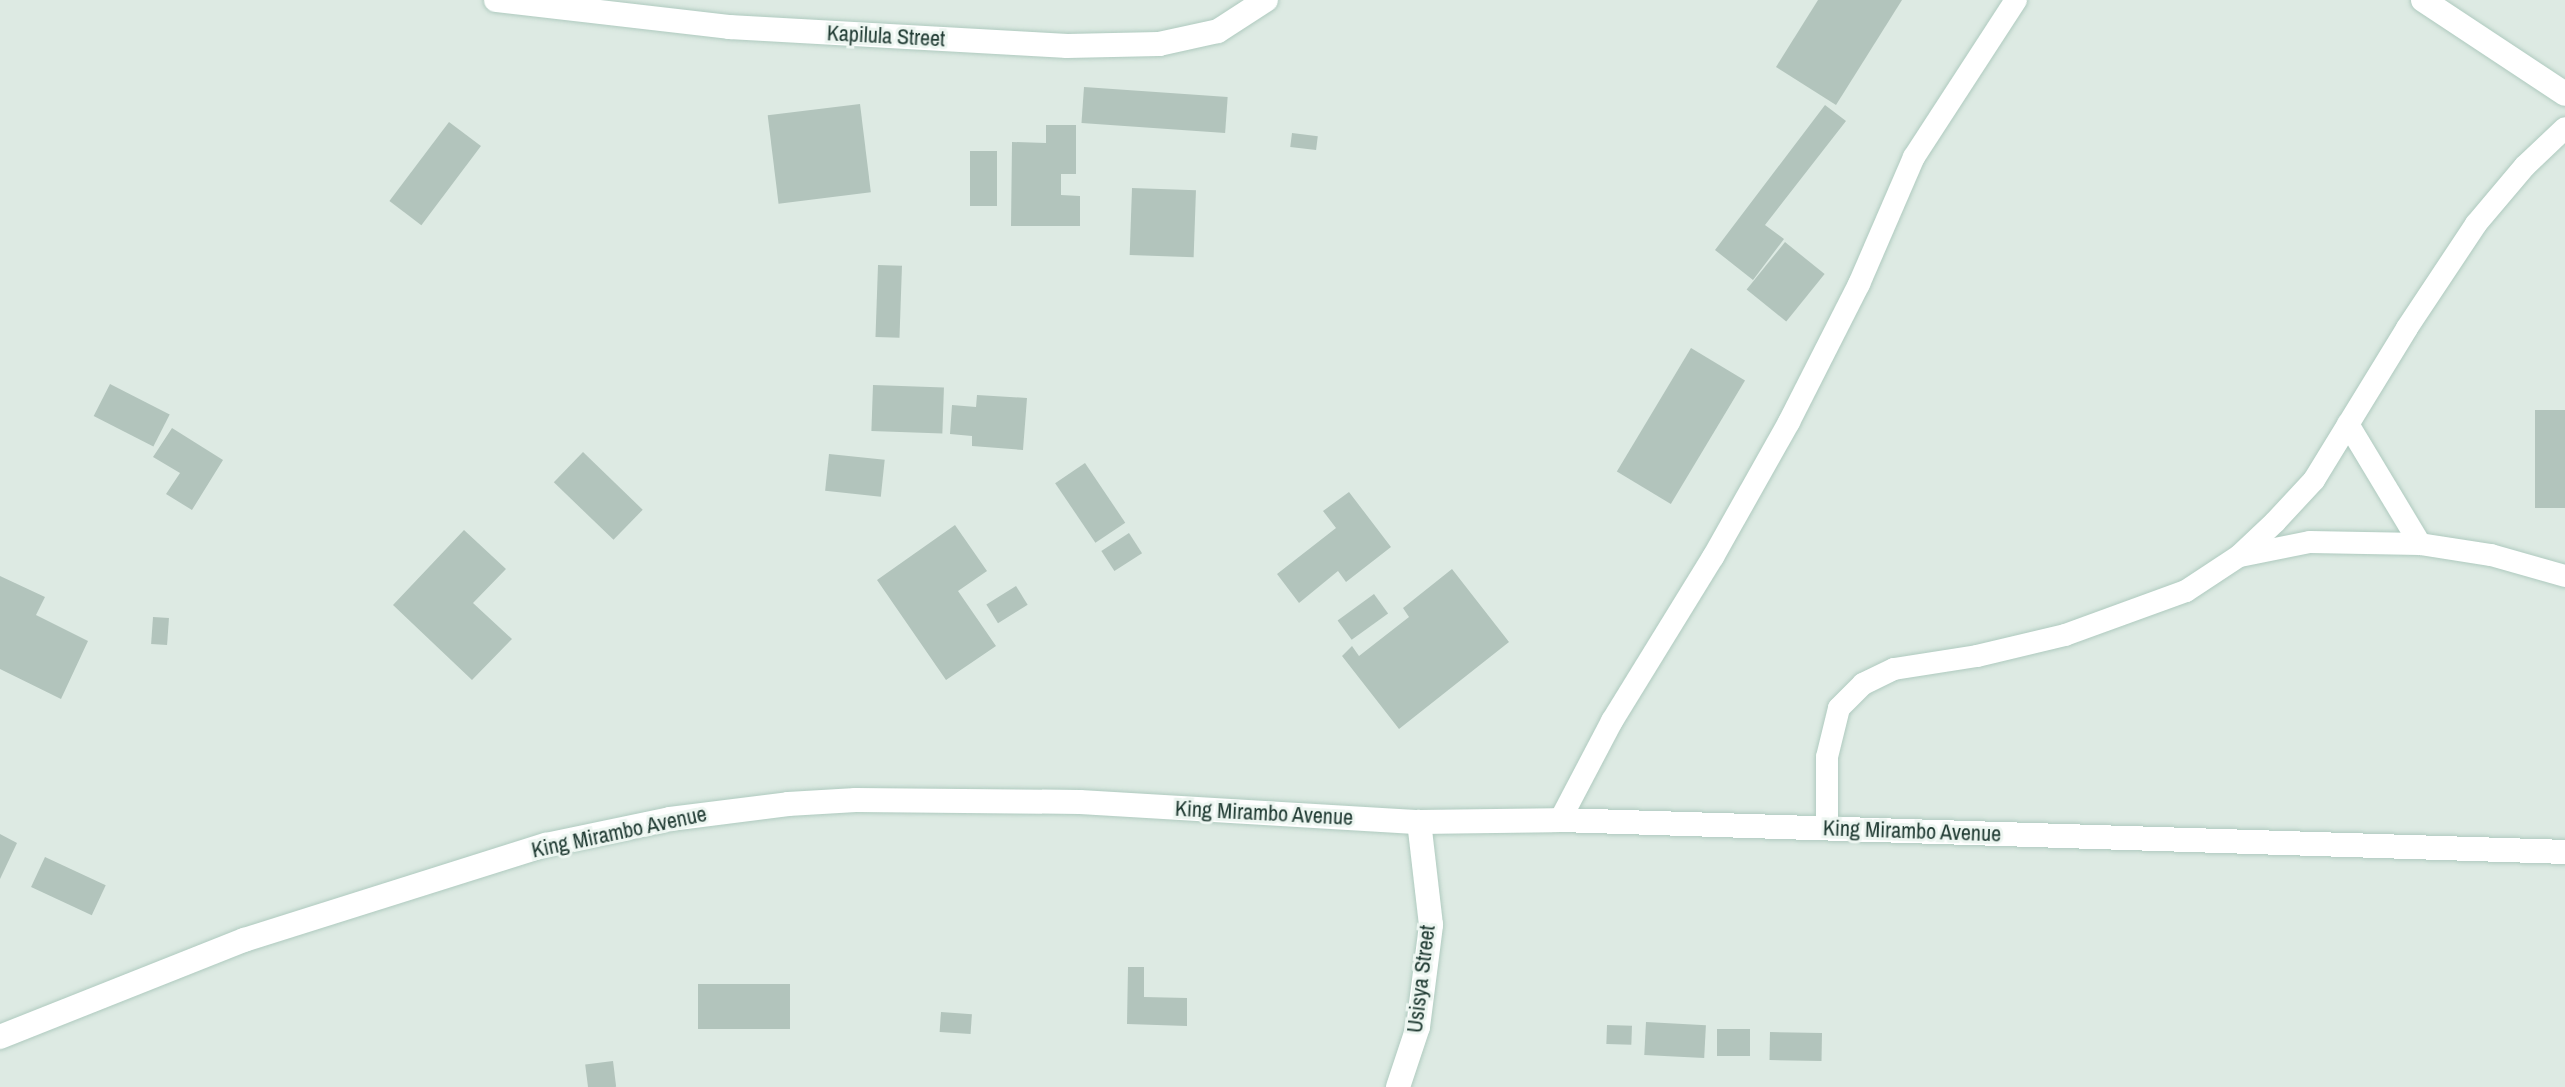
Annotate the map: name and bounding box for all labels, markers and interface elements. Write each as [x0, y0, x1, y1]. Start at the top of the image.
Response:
street label: Kapilula Street [826, 20, 946, 52]
street label: King Mirambo Avenue [1174, 795, 1354, 831]
street label: King Mirambo Avenue [529, 800, 709, 864]
street label: King Mirambo Avenue [1822, 815, 2002, 847]
street label: Usisya Street [1401, 924, 1441, 1034]

